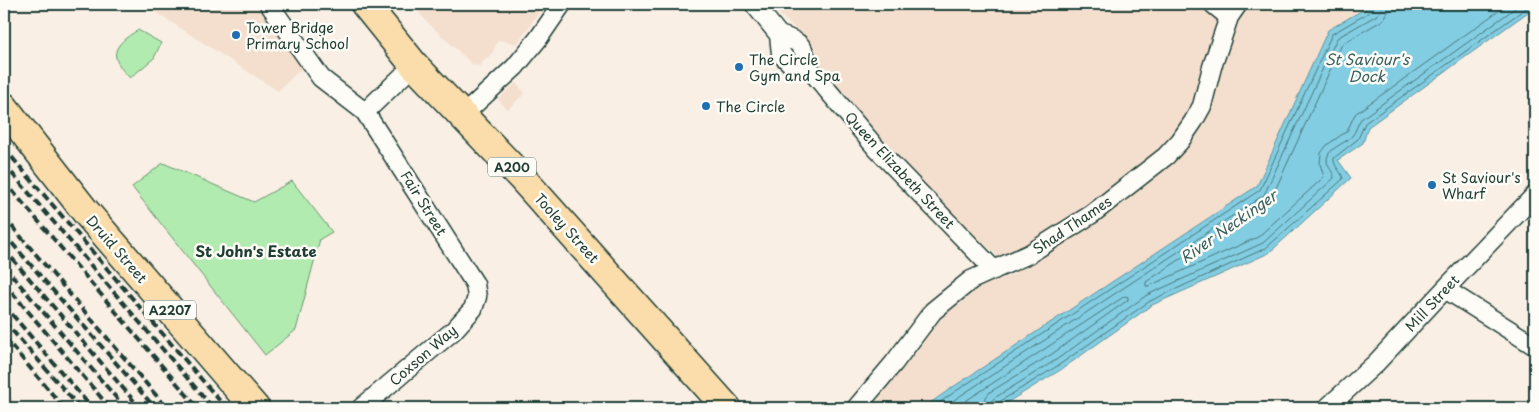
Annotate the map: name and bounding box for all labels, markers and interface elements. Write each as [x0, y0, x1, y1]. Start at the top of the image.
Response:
place label: Tower Bridge Primary School [246, 17, 349, 54]
marker: Tower Bridge Primary School [230, 29, 242, 41]
water label: St Saviour's Dock [1325, 47, 1410, 87]
place label: The Circle Gym and Spa [749, 49, 840, 86]
marker: The Circle Gym and Spa [733, 61, 745, 73]
place label: The Circle [716, 96, 786, 117]
marker: The Circle [700, 100, 712, 112]
street label: Queen Elizabeth Street [840, 107, 960, 233]
road number: A200 [488, 158, 536, 176]
street label: Fair Street [396, 167, 452, 240]
place label: St Saviour's Wharf [1442, 167, 1521, 204]
marker: St Saviour's Wharf [1426, 179, 1438, 191]
water label: River Neckinger [1175, 183, 1283, 268]
street label: Tooley Street [530, 188, 604, 268]
street label: Shad Thames [1028, 191, 1116, 259]
street label: Druid Street [82, 211, 153, 288]
district label: St John's Estate [195, 239, 317, 262]
street label: Mill Street [1400, 270, 1464, 336]
road number: A2207 [144, 300, 196, 320]
street label: Coxson Way [384, 320, 462, 390]

